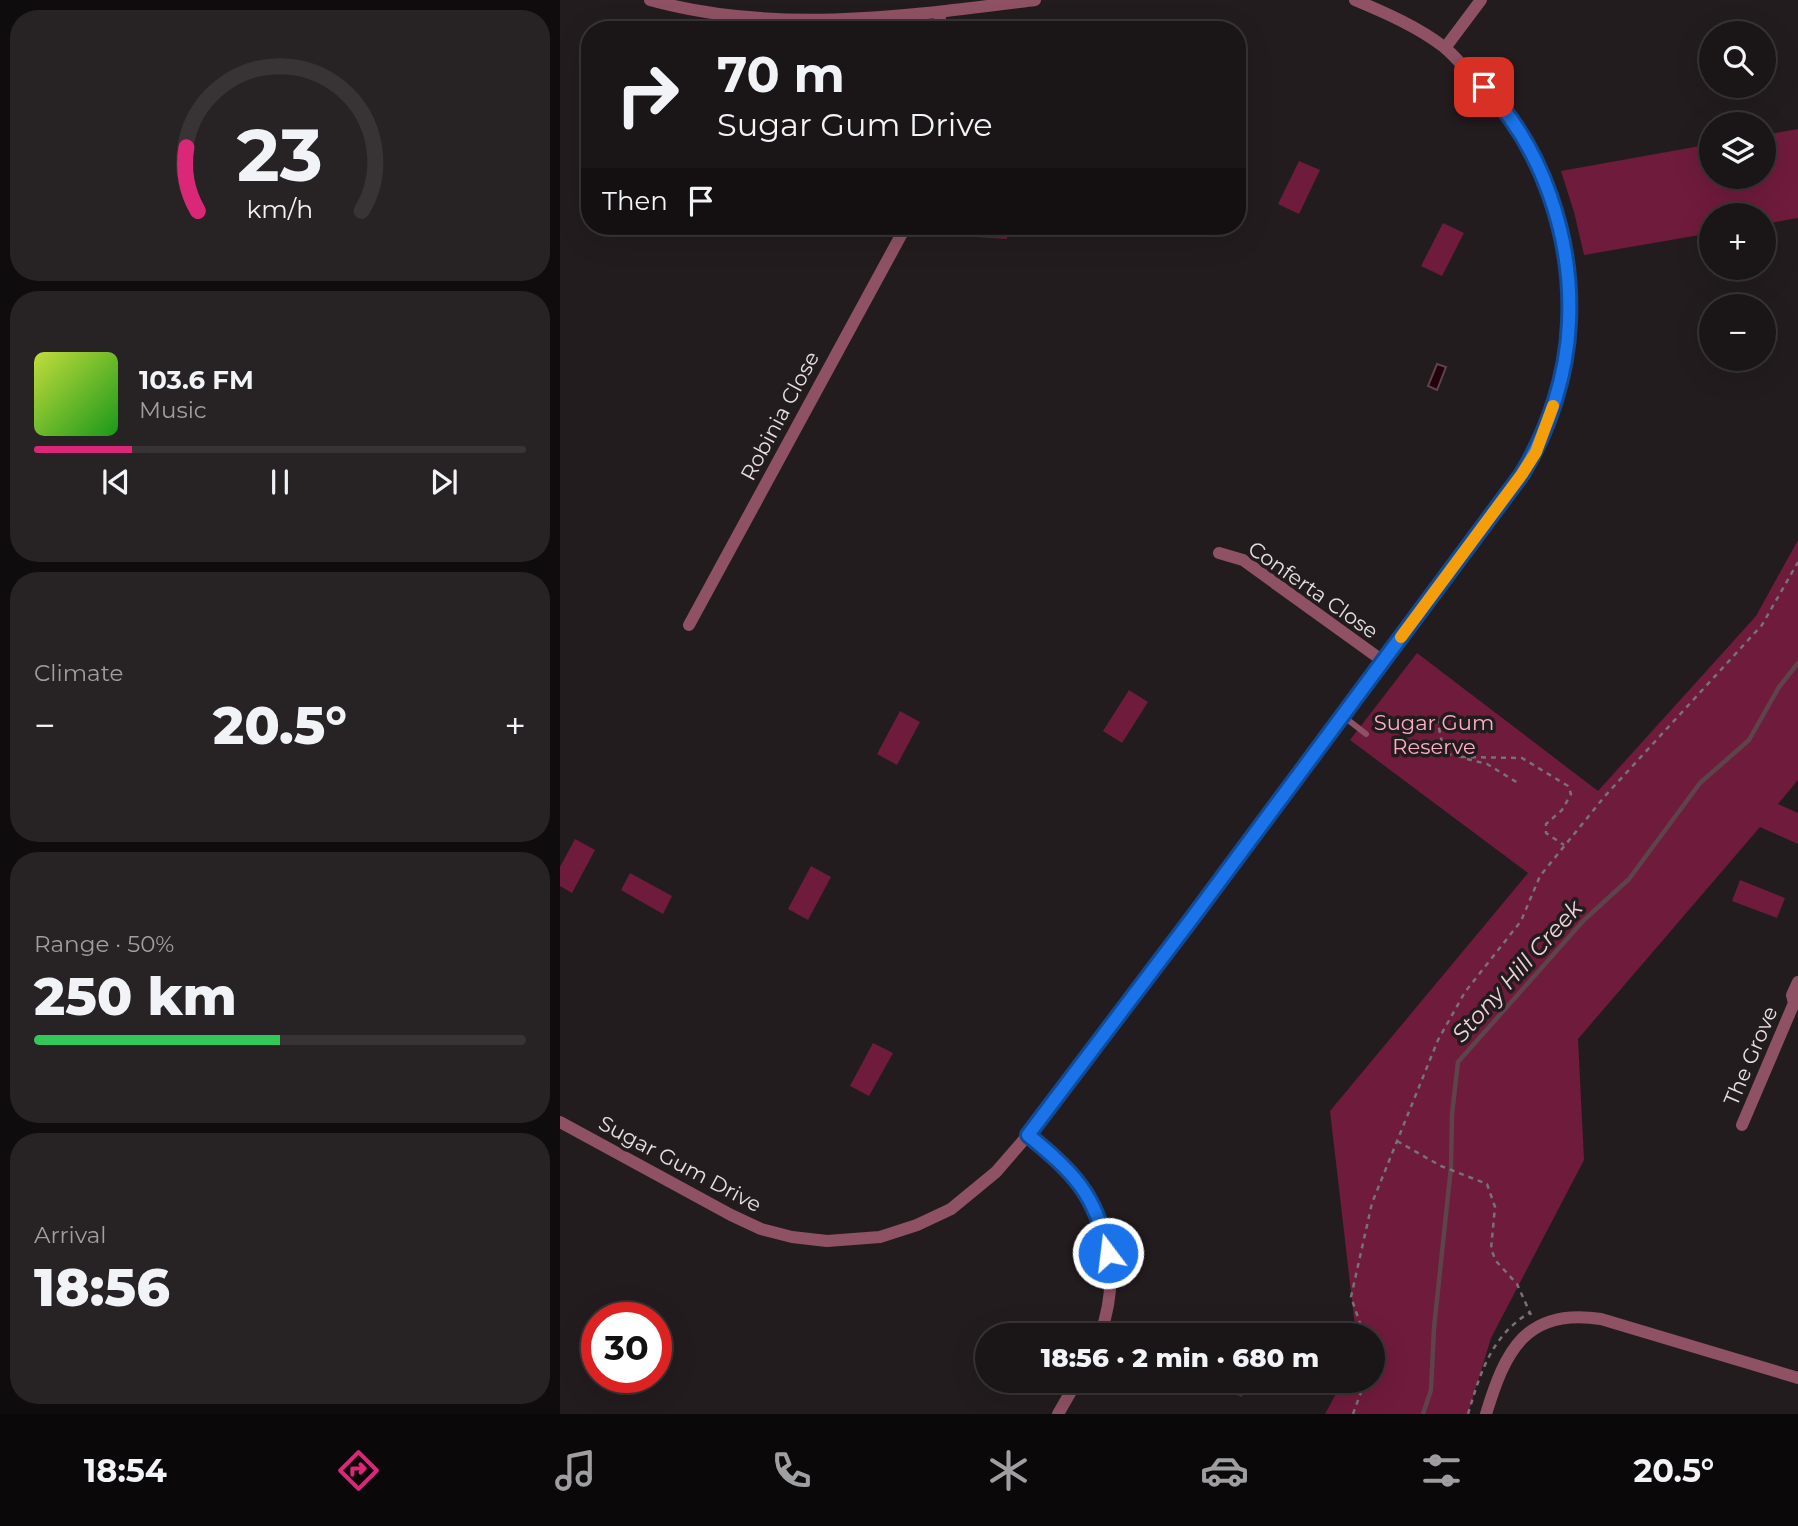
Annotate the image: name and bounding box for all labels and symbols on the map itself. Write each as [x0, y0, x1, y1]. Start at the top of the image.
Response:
pin [1454, 57, 1514, 117]
street label: Robinia Close [735, 347, 824, 485]
street label: Conferta Close [1244, 536, 1383, 644]
park label: Sugar Gum Reserve [1374, 710, 1494, 759]
water label: Stony Hill Creek [1446, 893, 1589, 1048]
street label: The Grove [1718, 1002, 1783, 1109]
street label: Sugar Gum Drive [595, 1110, 766, 1217]
position arrow [1071, 1216, 1145, 1290]
speed limit sign: 30 [581, 1302, 672, 1393]

